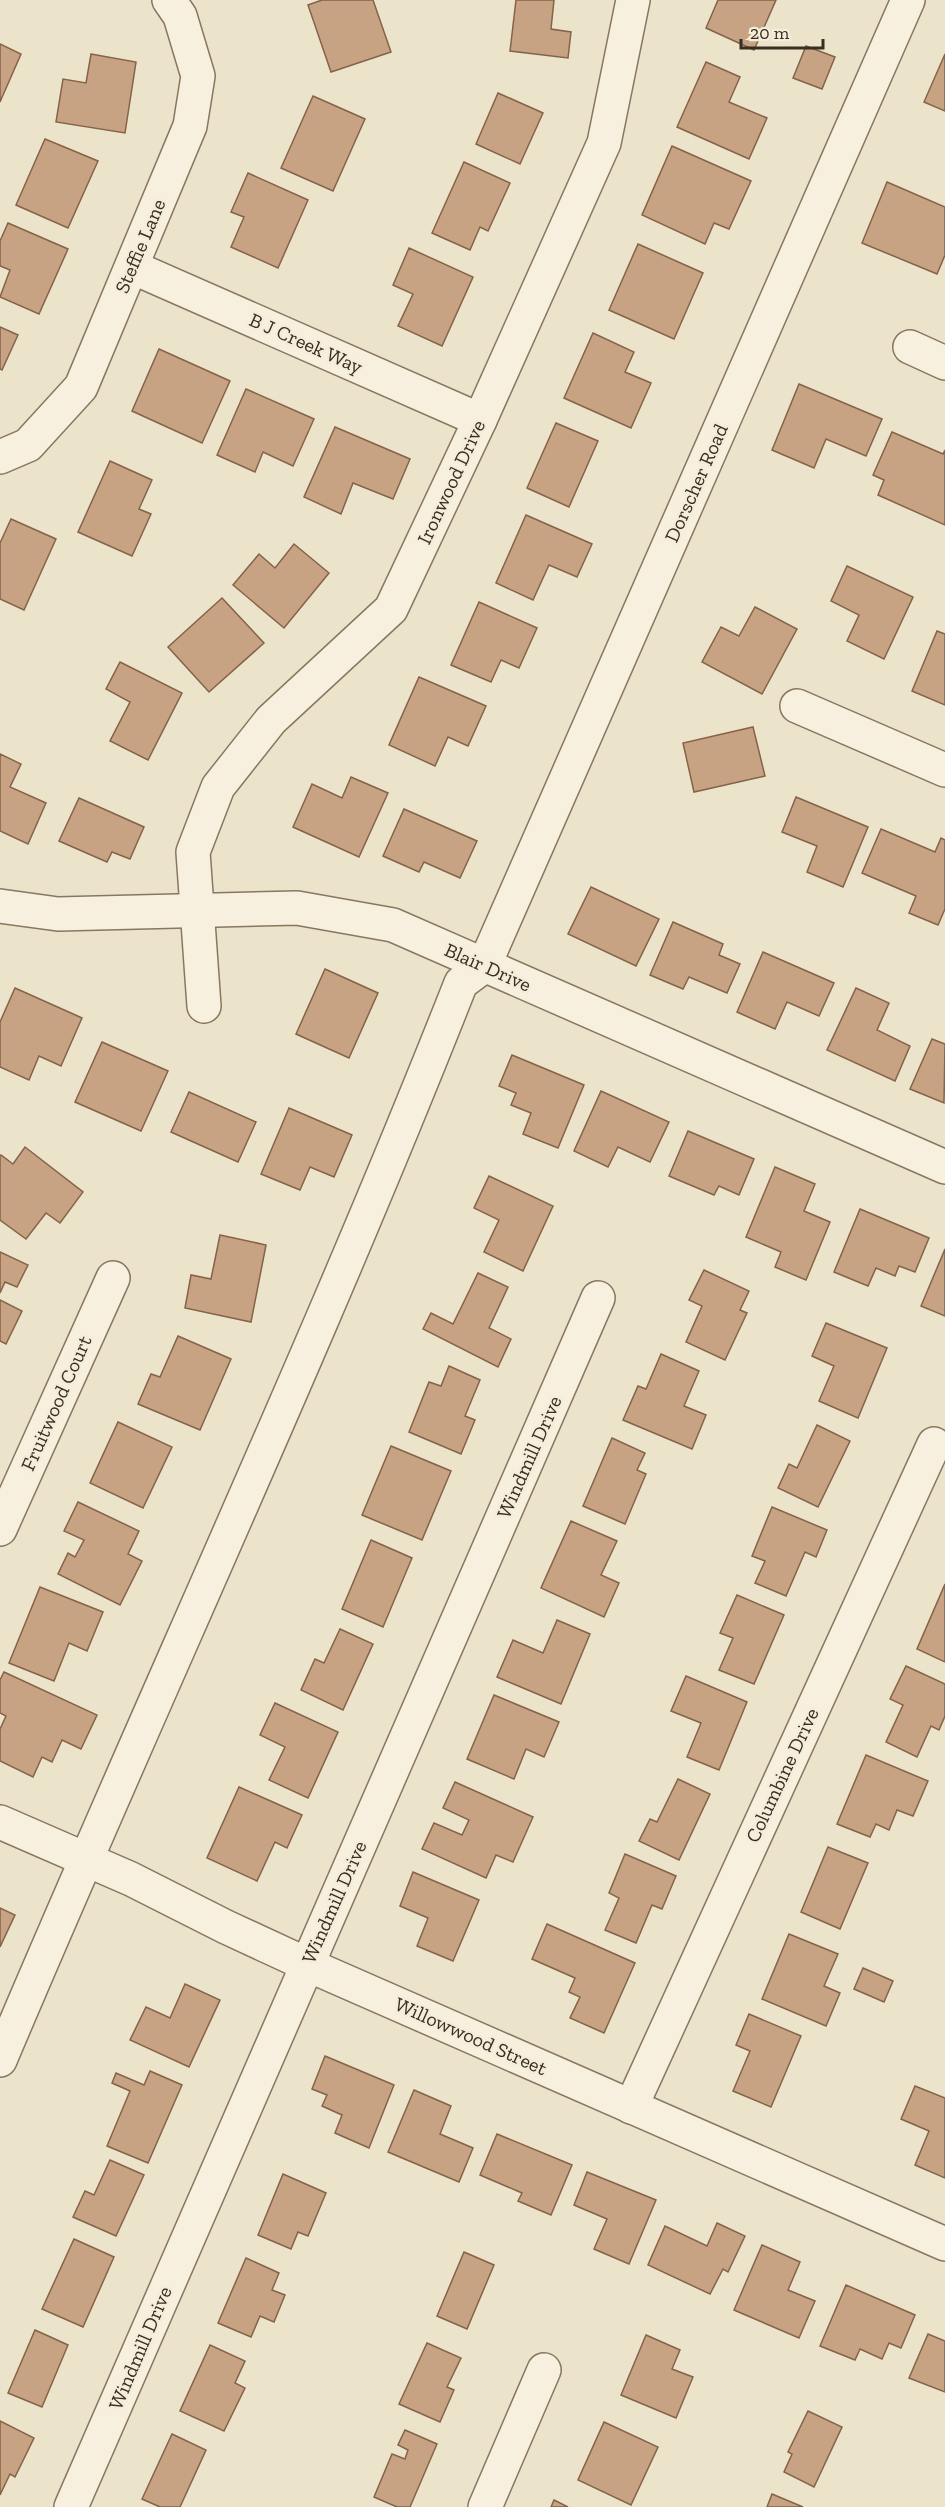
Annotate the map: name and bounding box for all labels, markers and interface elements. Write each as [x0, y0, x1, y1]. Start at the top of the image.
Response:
scale bar [741, 12, 824, 50]
text: 20 m [750, 22, 790, 44]
street label: Steffie Lane [109, 195, 171, 297]
street label: B J Creek Way [246, 307, 367, 379]
street label: Ironwood Drive [412, 416, 490, 548]
street label: Dorscher Road [659, 420, 733, 546]
street label: Blair Drive [441, 937, 535, 997]
street label: Fruitwood Court [16, 1331, 97, 1474]
street label: Windmill Drive [491, 1392, 567, 1522]
street label: Columbine Drive [740, 1704, 824, 1846]
street label: Windmill Drive [296, 1837, 372, 1967]
street label: Willowwood Street [391, 1992, 551, 2081]
street label: Windmill Drive [103, 2283, 177, 2413]

